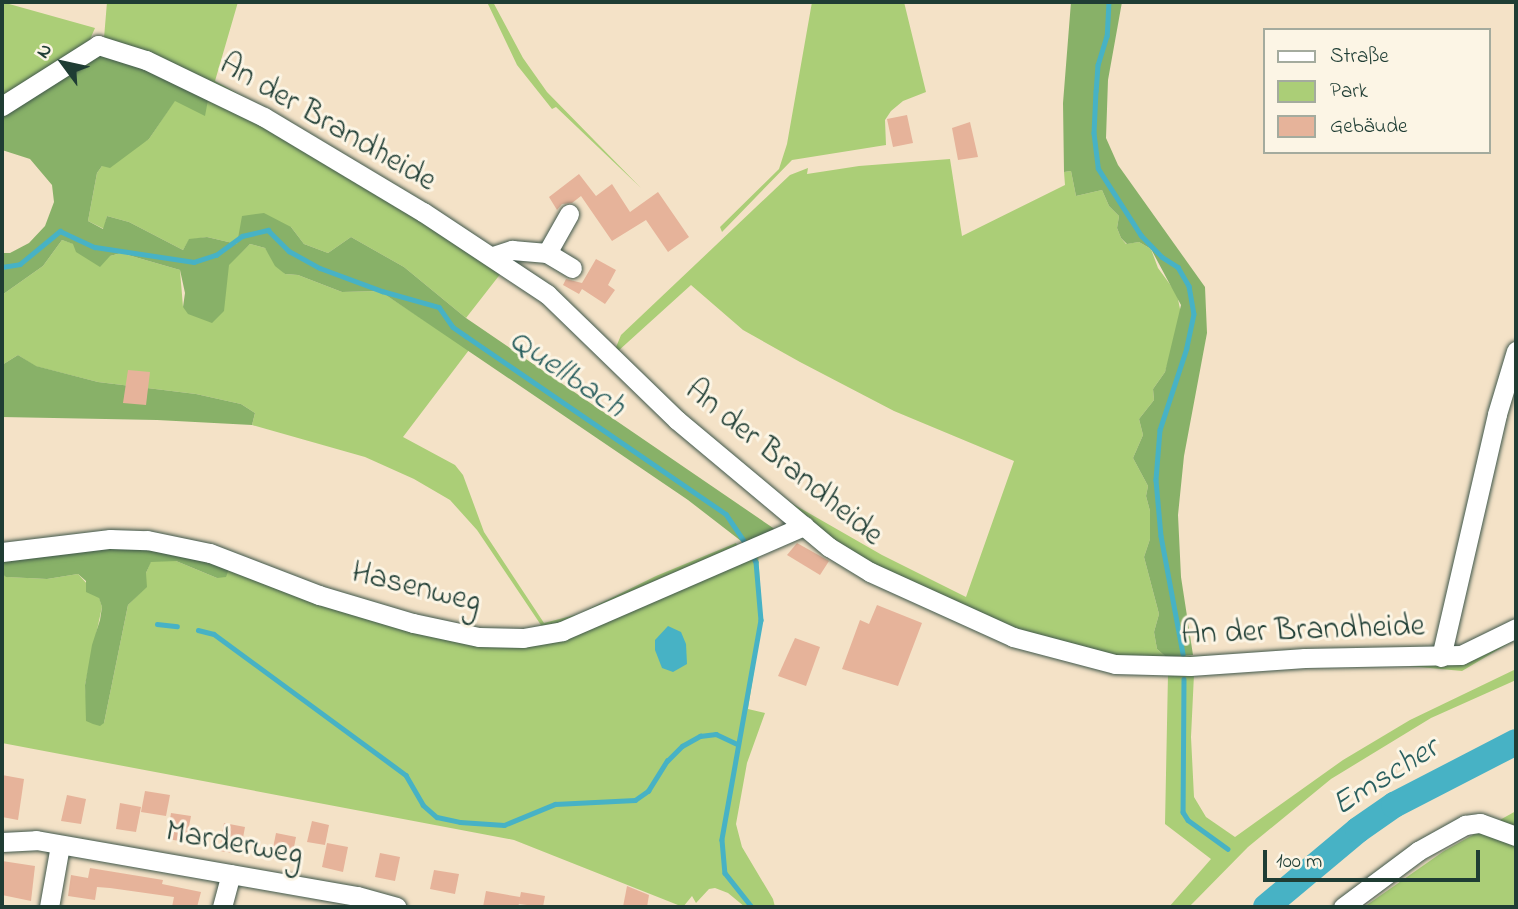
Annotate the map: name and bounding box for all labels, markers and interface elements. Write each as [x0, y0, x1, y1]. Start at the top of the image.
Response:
north arrow [28, 28, 98, 98]
legend [1262, 28, 1490, 154]
text: N [30, 39, 60, 64]
text: Straße [1330, 42, 1389, 72]
street label: An der Brandheide [212, 46, 442, 202]
text: Park [1330, 77, 1368, 107]
text: Gebäude [1330, 112, 1407, 142]
water label: Quellbach [500, 322, 632, 428]
street label: An der Brandheide [676, 372, 890, 556]
street label: Hasenweg [347, 554, 485, 624]
street label: An der Brandheide [1180, 609, 1426, 655]
water label: Emscher [1326, 730, 1446, 826]
street label: Marderweg [162, 814, 306, 876]
scale bar [1266, 836, 1483, 880]
text: 100 m [1276, 847, 1322, 877]

